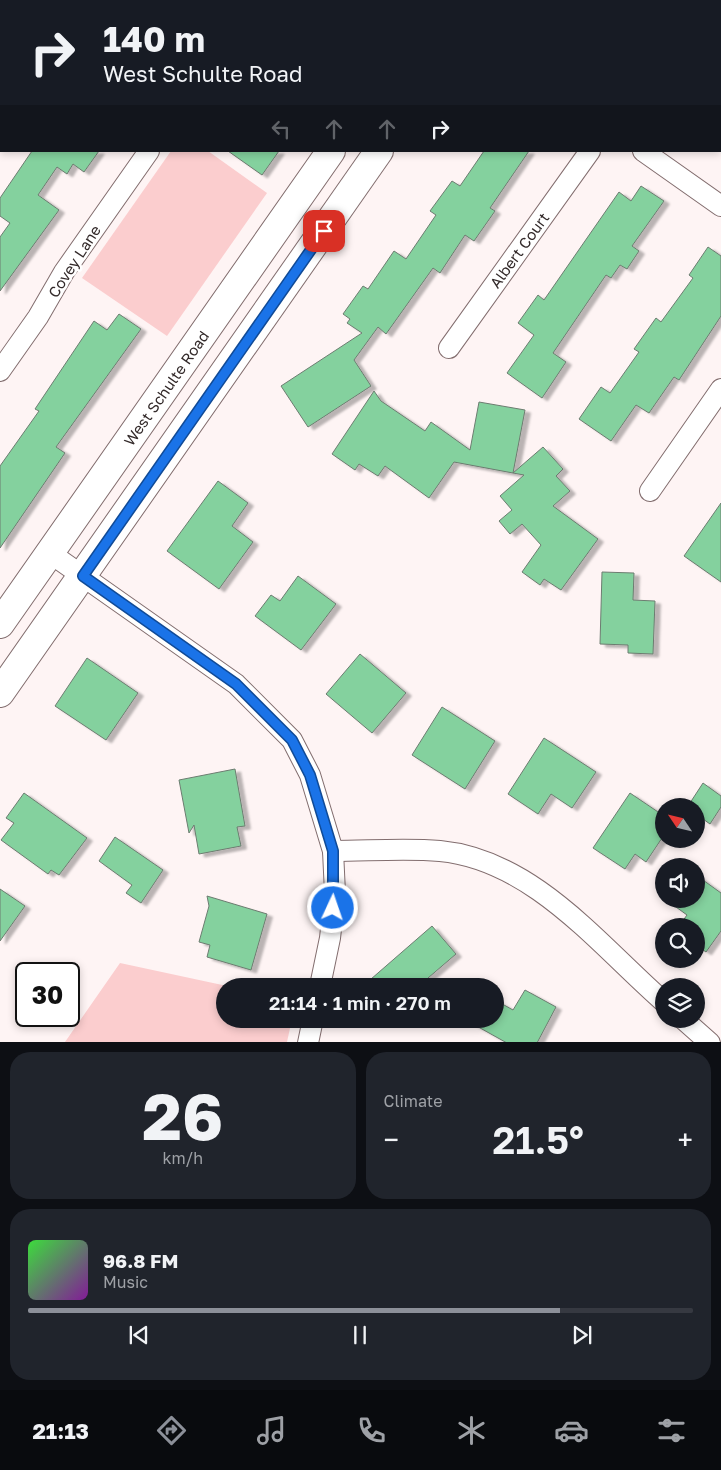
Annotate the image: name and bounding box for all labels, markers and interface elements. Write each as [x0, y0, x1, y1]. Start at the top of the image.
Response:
text: 140 m [103, 18, 205, 60]
icon: right [20, 20, 85, 85]
text: West Schulte Road [103, 60, 302, 87]
icon: left [267, 115, 295, 143]
icon: ahead [320, 115, 348, 143]
icon: ahead [373, 115, 401, 143]
icon: right [426, 115, 454, 143]
street label: Albert Court [486, 209, 552, 291]
pin [303, 210, 345, 252]
icon: arrive [310, 217, 338, 245]
street label: Covey Lane [44, 221, 104, 301]
street label: West Schulte Road [120, 327, 212, 449]
north arrow [655, 798, 705, 848]
map controls [655, 798, 705, 1028]
button: sound [655, 858, 705, 908]
position arrow [306, 881, 358, 933]
button: search [655, 918, 705, 968]
speed limit sign: 30 [15, 962, 80, 1027]
button: layers [655, 978, 705, 1028]
text: 21:14 · 1 min · 270 m [269, 991, 451, 1014]
text: 26 [142, 1076, 223, 1154]
text: Climate [384, 1091, 443, 1111]
text: 21.5° [493, 1117, 584, 1162]
text: − [384, 1123, 399, 1156]
text: + [678, 1123, 693, 1156]
text: km/h [162, 1148, 203, 1168]
text: 96.8 FM [103, 1249, 178, 1272]
text: Music [103, 1272, 148, 1292]
icon: previous [125, 1321, 153, 1349]
icon: pause [346, 1321, 374, 1349]
icon: next [568, 1321, 596, 1349]
icon: directions [154, 1413, 189, 1448]
icon: music [254, 1413, 289, 1448]
icon: phone [354, 1413, 389, 1448]
icon: climate [454, 1413, 489, 1448]
icon: car [554, 1413, 589, 1448]
icon: filters [654, 1413, 689, 1448]
text: 21:13 [32, 1417, 89, 1444]

